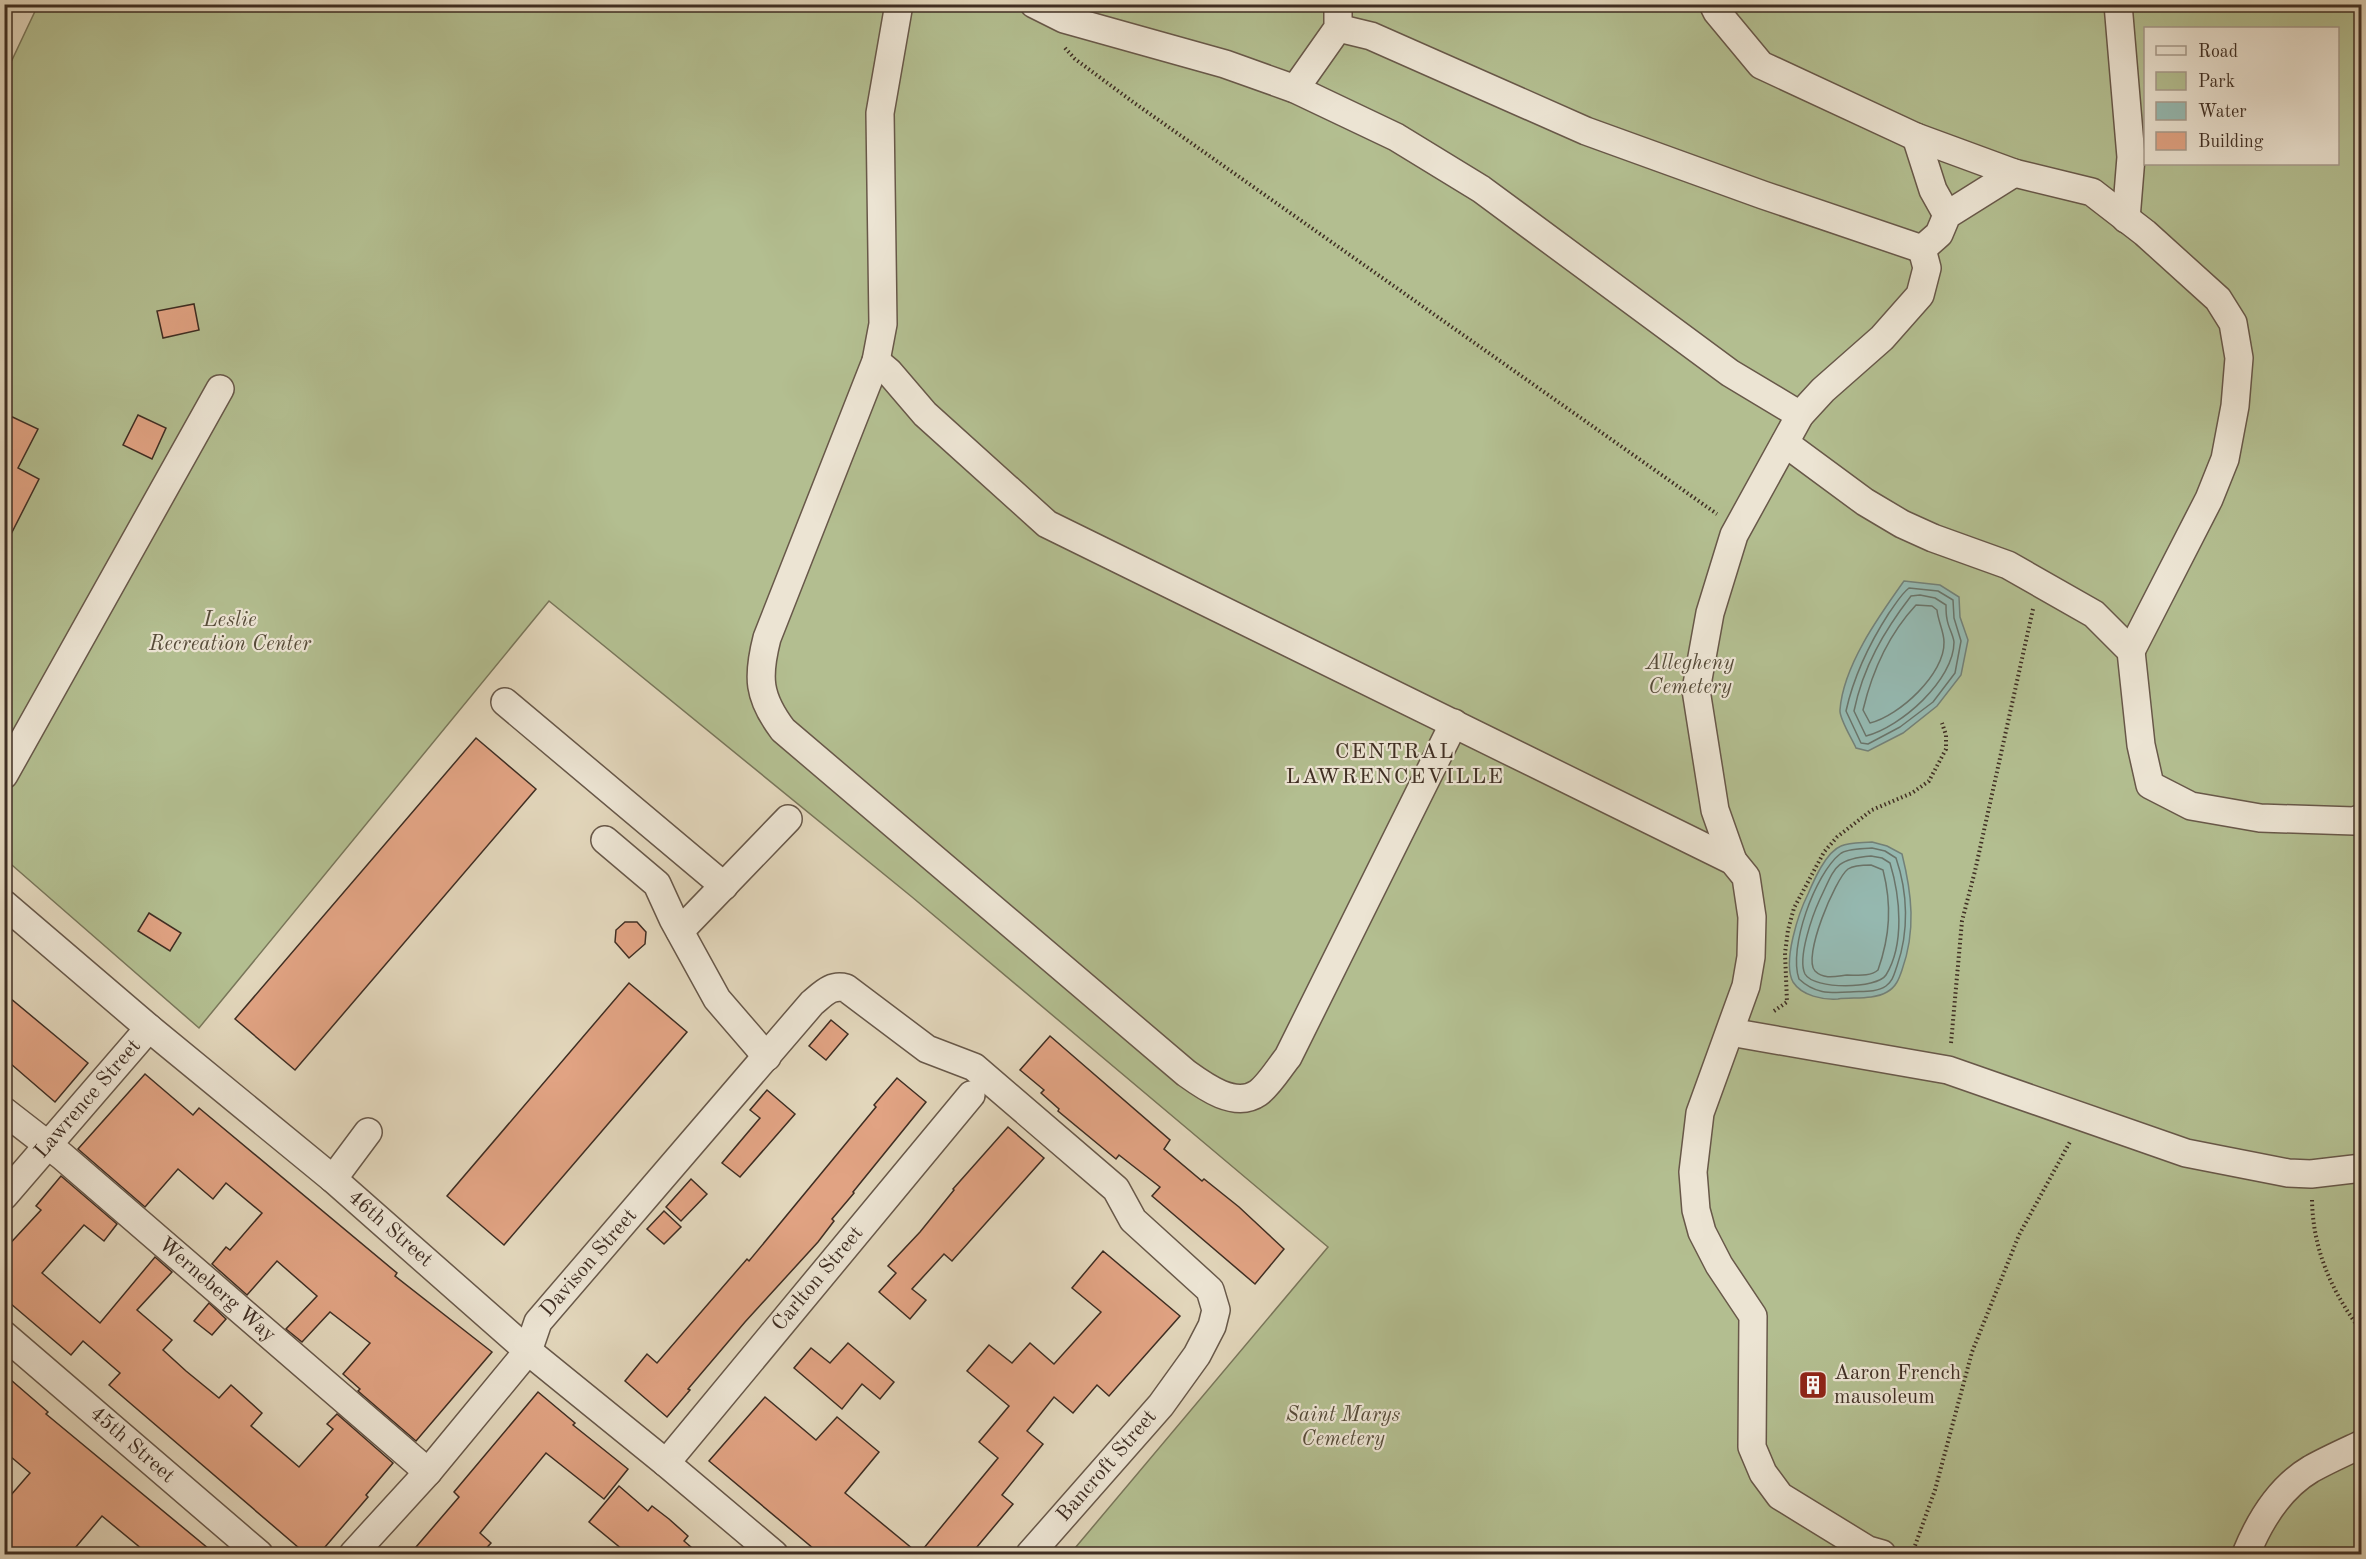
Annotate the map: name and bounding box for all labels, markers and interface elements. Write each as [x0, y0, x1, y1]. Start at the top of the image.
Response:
legend [2144, 27, 2339, 165]
text: Road [2198, 43, 2238, 61]
text: Park [2198, 73, 2235, 91]
text: Water [2198, 103, 2247, 121]
text: Building [2198, 133, 2264, 151]
park label: Leslie Recreation Center [148, 610, 312, 655]
park label: Allegheny Cemetery [1645, 653, 1734, 698]
district label: CENTRAL LAWRENCEVILLE [1285, 741, 1505, 788]
street label: Lawrence Street [31, 1035, 145, 1163]
street label: 46th Street [344, 1187, 436, 1271]
street label: Davison Street [537, 1205, 641, 1321]
street label: Carlton Street [768, 1223, 868, 1335]
street label: Werneberg Way [154, 1234, 280, 1346]
place label: Aaron French mausoleum [1834, 1363, 1961, 1408]
building icon: Aaron French mausoleum [1797, 1369, 1829, 1401]
street label: 45th Street [86, 1403, 178, 1487]
park label: Saint Marys Cemetery [1286, 1405, 1400, 1450]
street label: Bancroft Street [1053, 1406, 1161, 1526]

